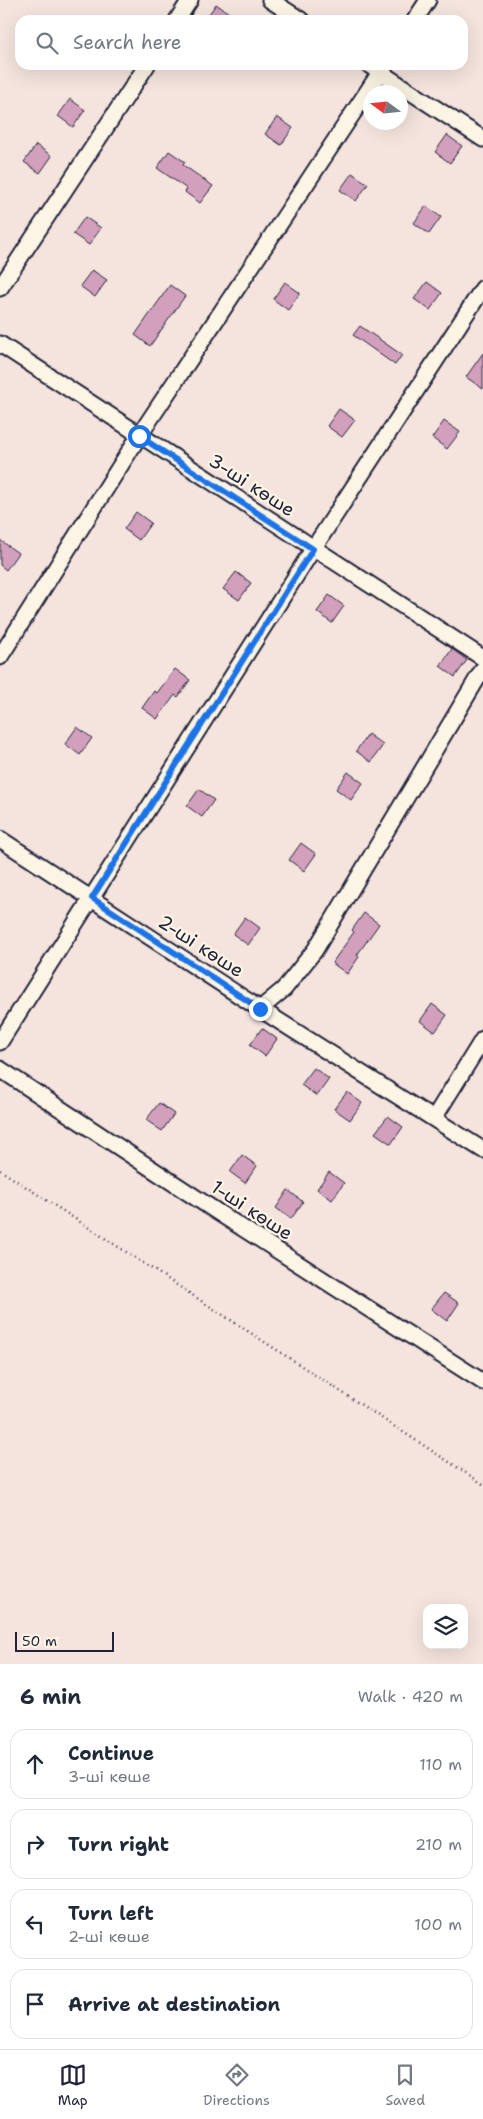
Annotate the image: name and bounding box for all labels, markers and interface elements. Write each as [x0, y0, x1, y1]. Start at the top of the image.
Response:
search box [15, 15, 468, 70]
icon: search [33, 29, 61, 57]
text: Search here [73, 30, 182, 55]
north arrow [363, 85, 408, 130]
route start [128, 425, 151, 448]
street label: 3-ші көше [204, 448, 300, 522]
street label: 2-ші көше [153, 909, 249, 983]
route end [249, 998, 272, 1021]
street label: 1-ші көше [206, 1174, 298, 1246]
map controls [423, 1604, 468, 1649]
button: layers [423, 1604, 468, 1649]
scale bar [15, 1629, 114, 1652]
text: 50 m [22, 1632, 57, 1650]
text: 6 min [20, 1683, 81, 1711]
text: Walk · 420 m [358, 1686, 463, 1707]
text: Continue [68, 1741, 154, 1766]
icon: ahead [21, 1750, 49, 1778]
text: 110 m [419, 1754, 462, 1775]
text: 3-ші көше [68, 1766, 151, 1787]
icon: right [21, 1830, 49, 1858]
text: Turn right [68, 1832, 169, 1857]
text: 210 m [415, 1834, 462, 1855]
text: Turn left [68, 1901, 154, 1926]
icon: left [21, 1910, 49, 1938]
text: 100 m [414, 1914, 462, 1935]
text: 2-ші көше [68, 1926, 150, 1947]
icon: arrive [21, 1990, 49, 2018]
text: Arrive at destination [68, 1992, 280, 2017]
tab: Map [58, 2061, 88, 2109]
tab: Directions [203, 2061, 270, 2109]
tab: Saved [386, 2061, 425, 2109]

